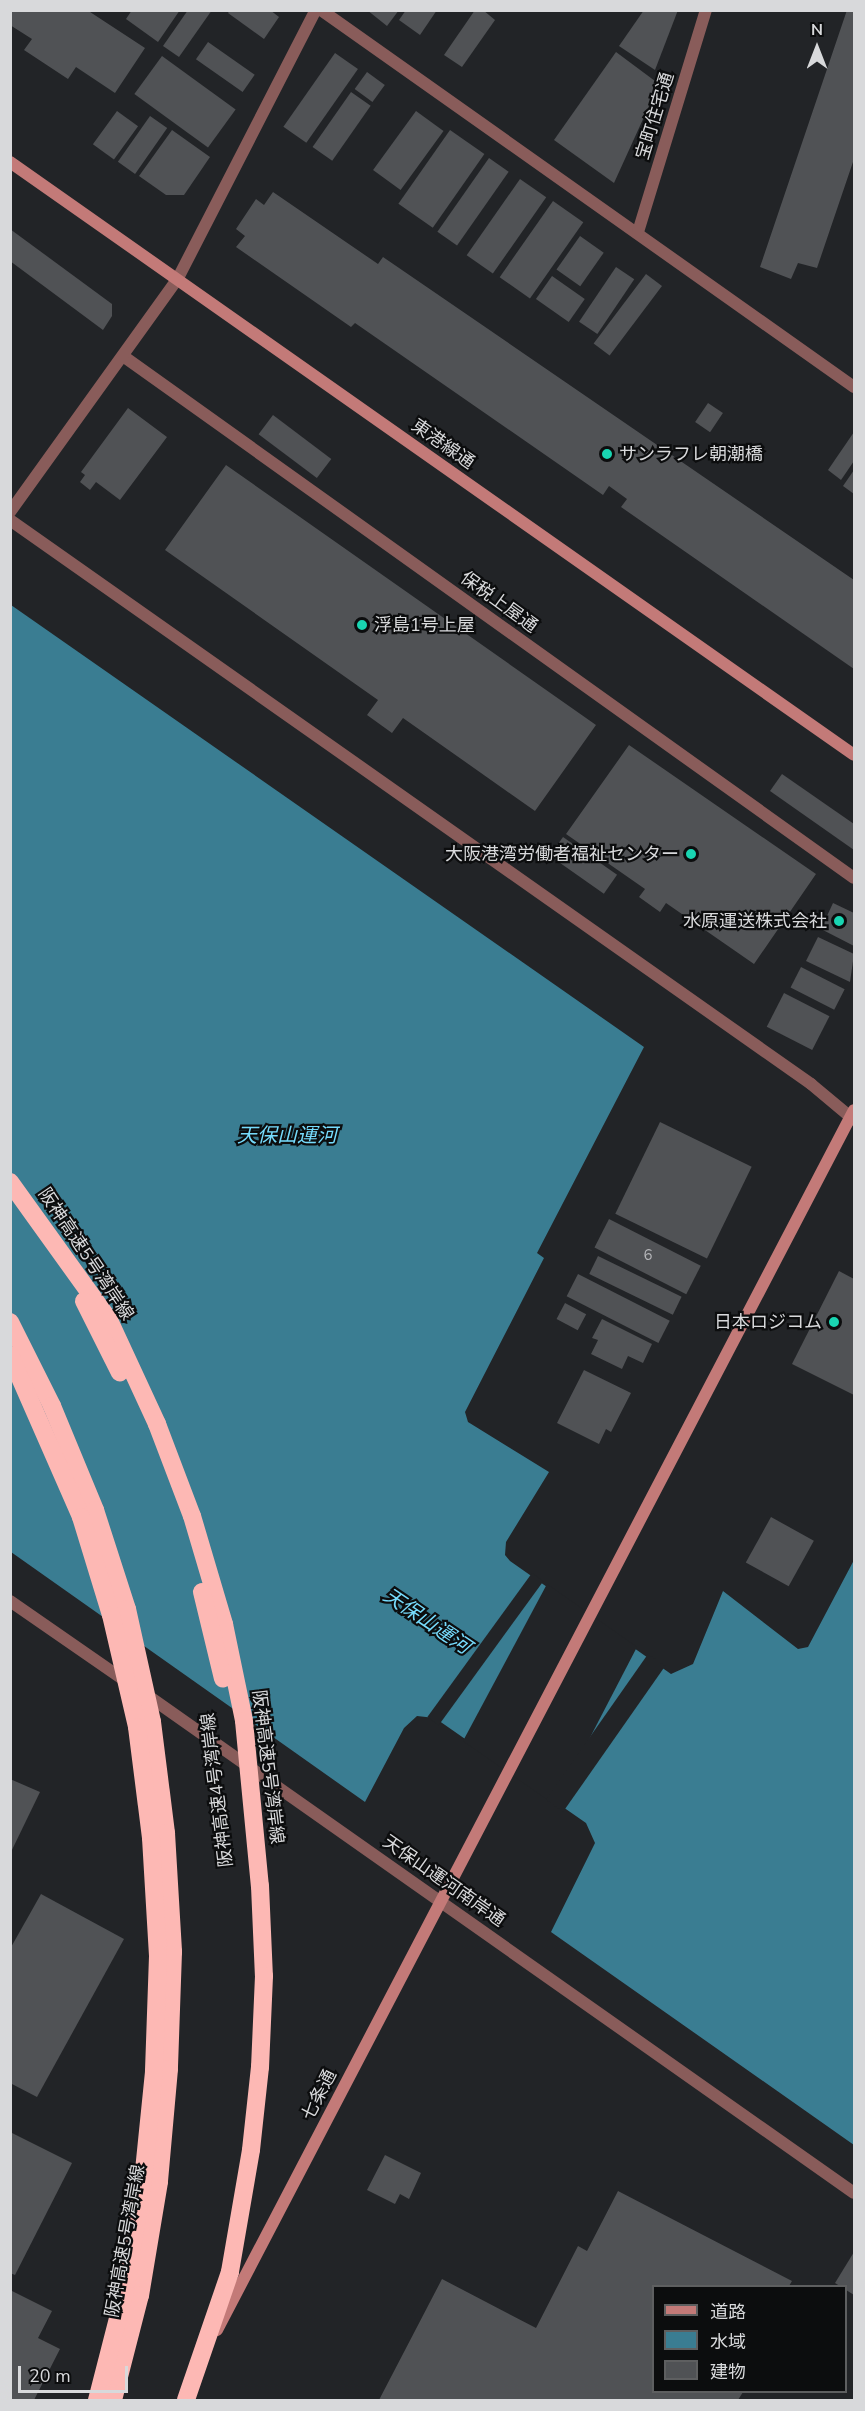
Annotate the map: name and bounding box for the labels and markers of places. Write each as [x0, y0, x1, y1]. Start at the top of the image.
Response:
place label: サンラフレ朝潮橋 [619, 443, 763, 465]
marker: サンラフレ朝潮橋 [600, 447, 614, 461]
place label: 浮島1号上屋 [374, 614, 475, 636]
marker: 浮島1号上屋 [355, 618, 369, 632]
place label: 大阪港湾労働者福祉センター [445, 843, 679, 865]
marker: 大阪港湾労働者福祉センター [684, 847, 698, 861]
place label: 水原運送株式会社 [683, 910, 827, 932]
marker: 水原運送株式会社 [832, 914, 846, 928]
place label: 日本ロジコム [714, 1311, 822, 1333]
marker: 日本ロジコム [827, 1315, 841, 1329]

